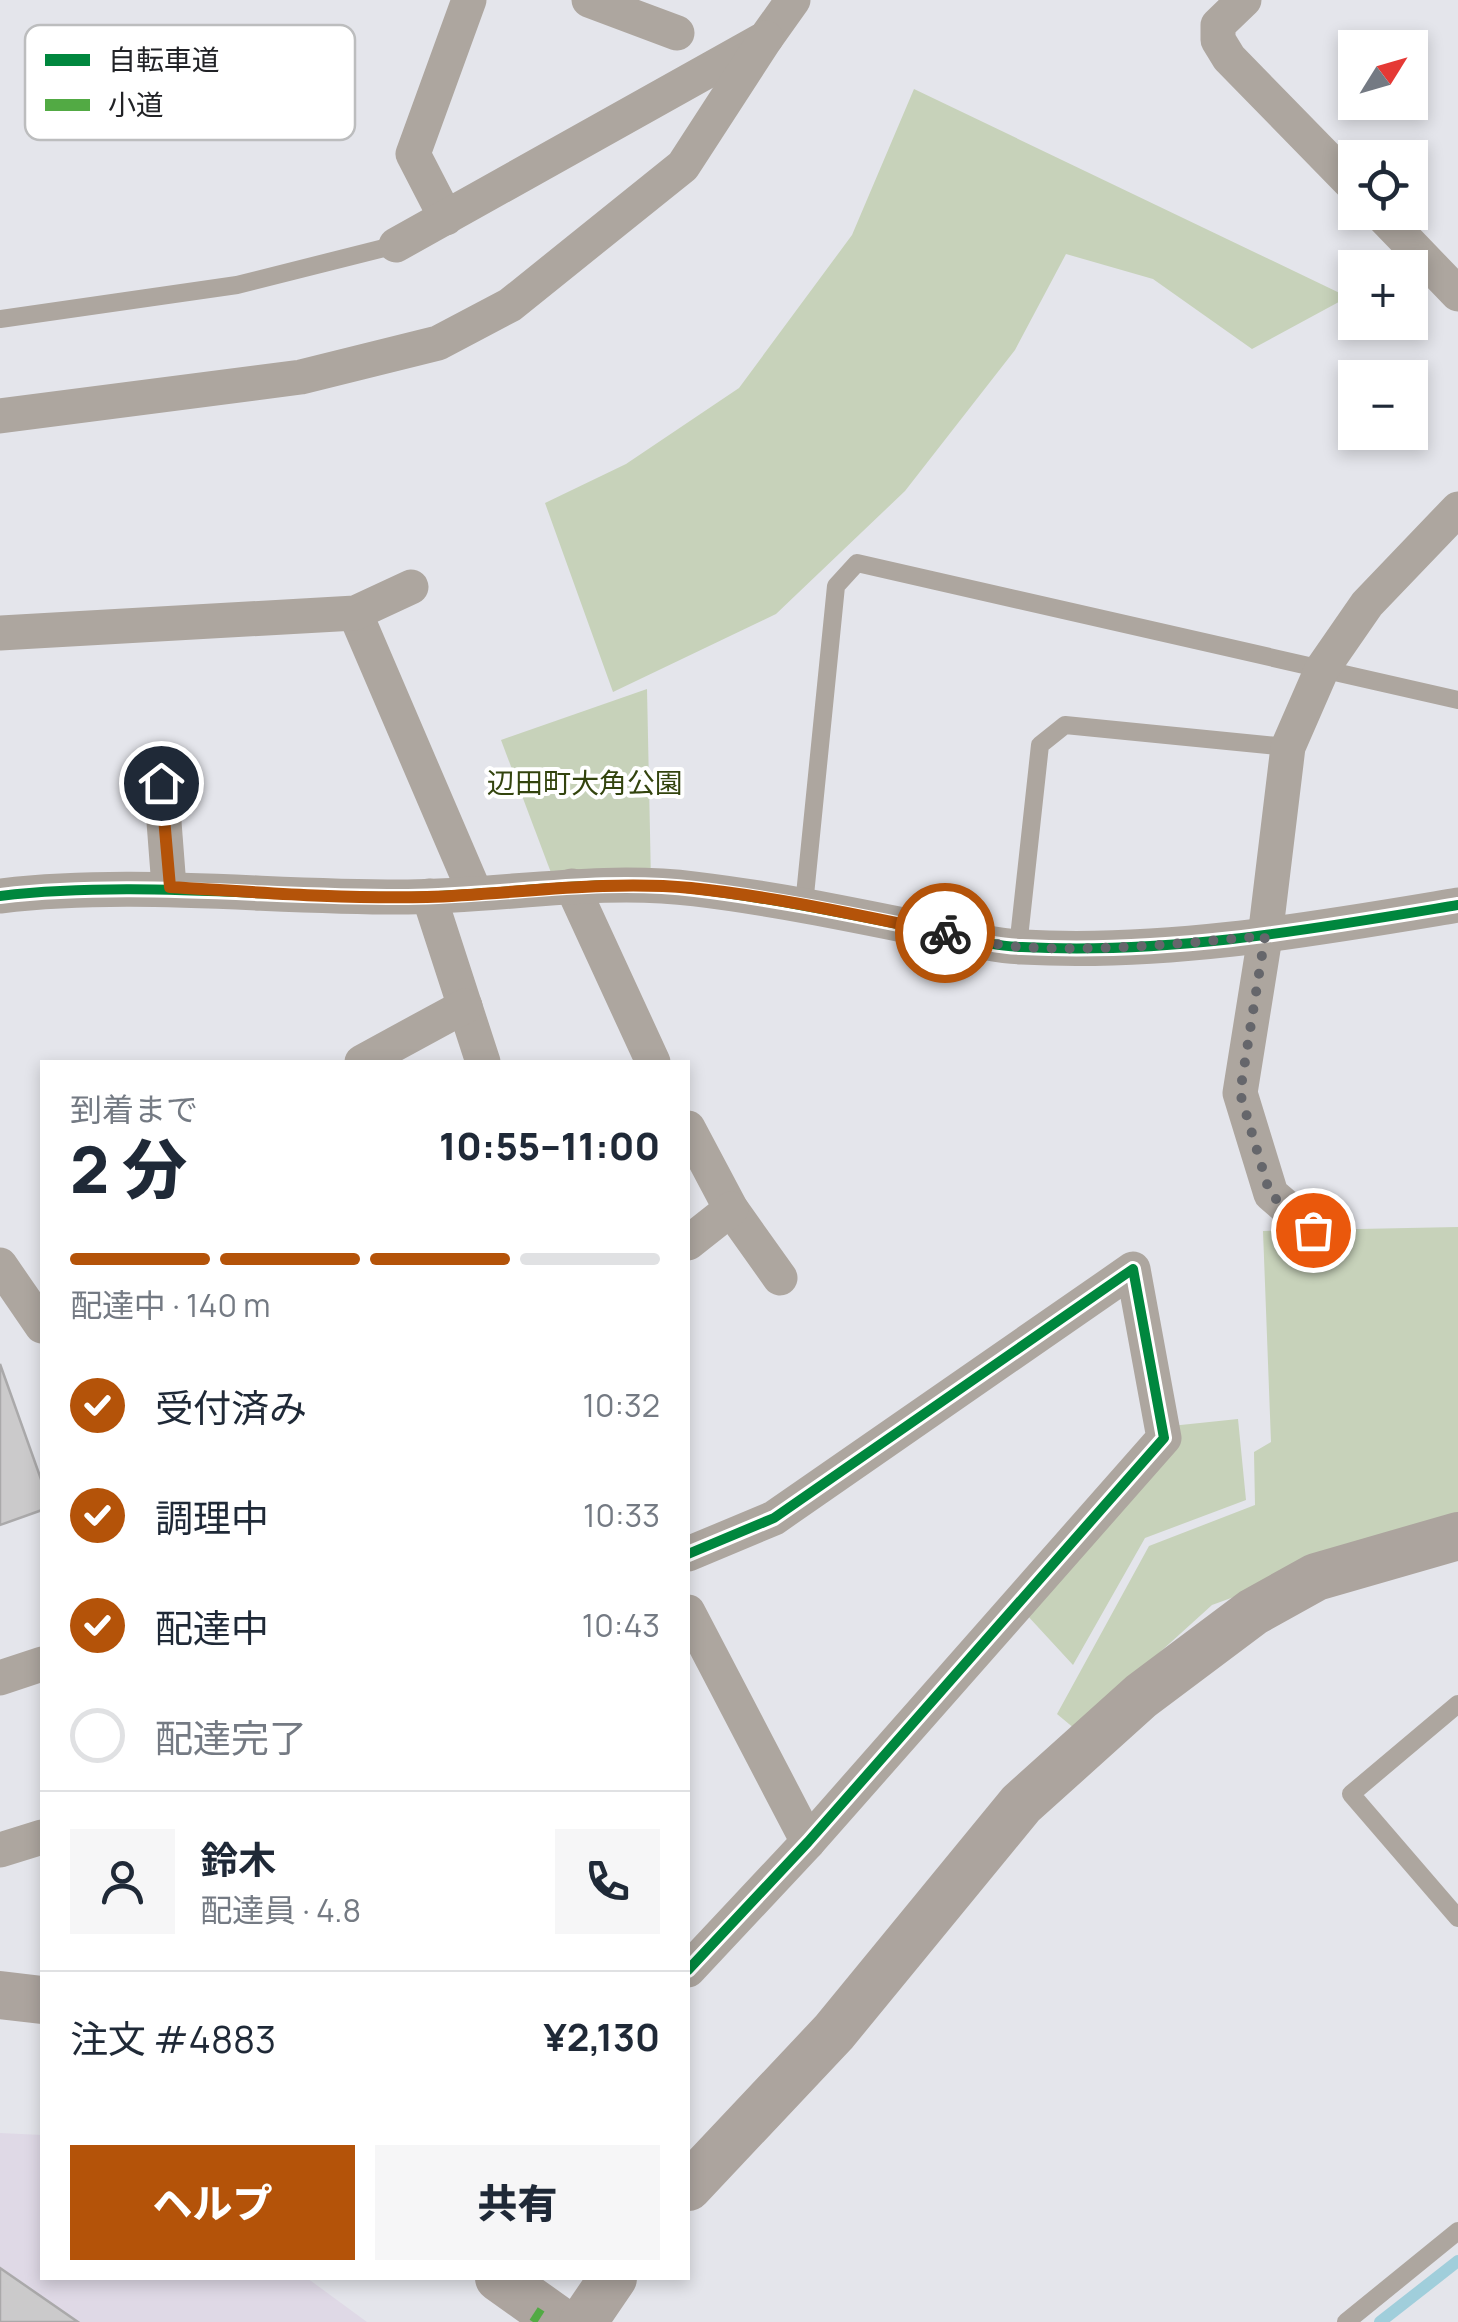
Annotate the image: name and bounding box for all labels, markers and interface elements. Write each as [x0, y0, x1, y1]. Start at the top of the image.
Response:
legend [25, 25, 355, 140]
north arrow [1338, 30, 1428, 120]
map controls [1338, 30, 1428, 450]
text: 自転車道 [108, 40, 220, 78]
text: 小道 [108, 85, 164, 123]
button: locate [1338, 140, 1428, 230]
button: + [1338, 250, 1428, 340]
button: − [1338, 360, 1428, 450]
pin [119, 741, 204, 826]
icon: home [134, 756, 189, 811]
park label: 辺田町大角公園 [487, 763, 683, 801]
courier [895, 883, 995, 983]
icon: bike [918, 906, 973, 961]
text: 到着まで [70, 1087, 198, 1131]
text: 10:55–11:00 [439, 1119, 660, 1171]
text: 2 分 [70, 1124, 187, 1213]
pin [1271, 1188, 1356, 1273]
icon: bag [1286, 1203, 1341, 1258]
text: 配達中 · 140 m [70, 1283, 270, 1327]
icon: check [70, 1378, 125, 1433]
text: 受付済み [155, 1381, 307, 1433]
text: 10:32 [582, 1383, 660, 1427]
icon: check [70, 1488, 125, 1543]
text: 調理中 [155, 1491, 269, 1543]
text: 10:33 [583, 1493, 660, 1537]
icon: check [70, 1598, 125, 1653]
text: 配達中 [155, 1601, 269, 1653]
text: 10:43 [582, 1603, 660, 1647]
text: 配達完了 [155, 1711, 307, 1763]
button: person [70, 1829, 175, 1934]
button: phone [555, 1829, 660, 1934]
text: 鈴木 [200, 1833, 276, 1885]
text: 配達員 · 4.8 [200, 1888, 361, 1932]
text: ¥2,130 [543, 2010, 660, 2062]
text: 注文 #4883 [70, 2012, 276, 2064]
button: ヘルプ [70, 2145, 355, 2260]
button: 共有 [375, 2145, 660, 2260]

